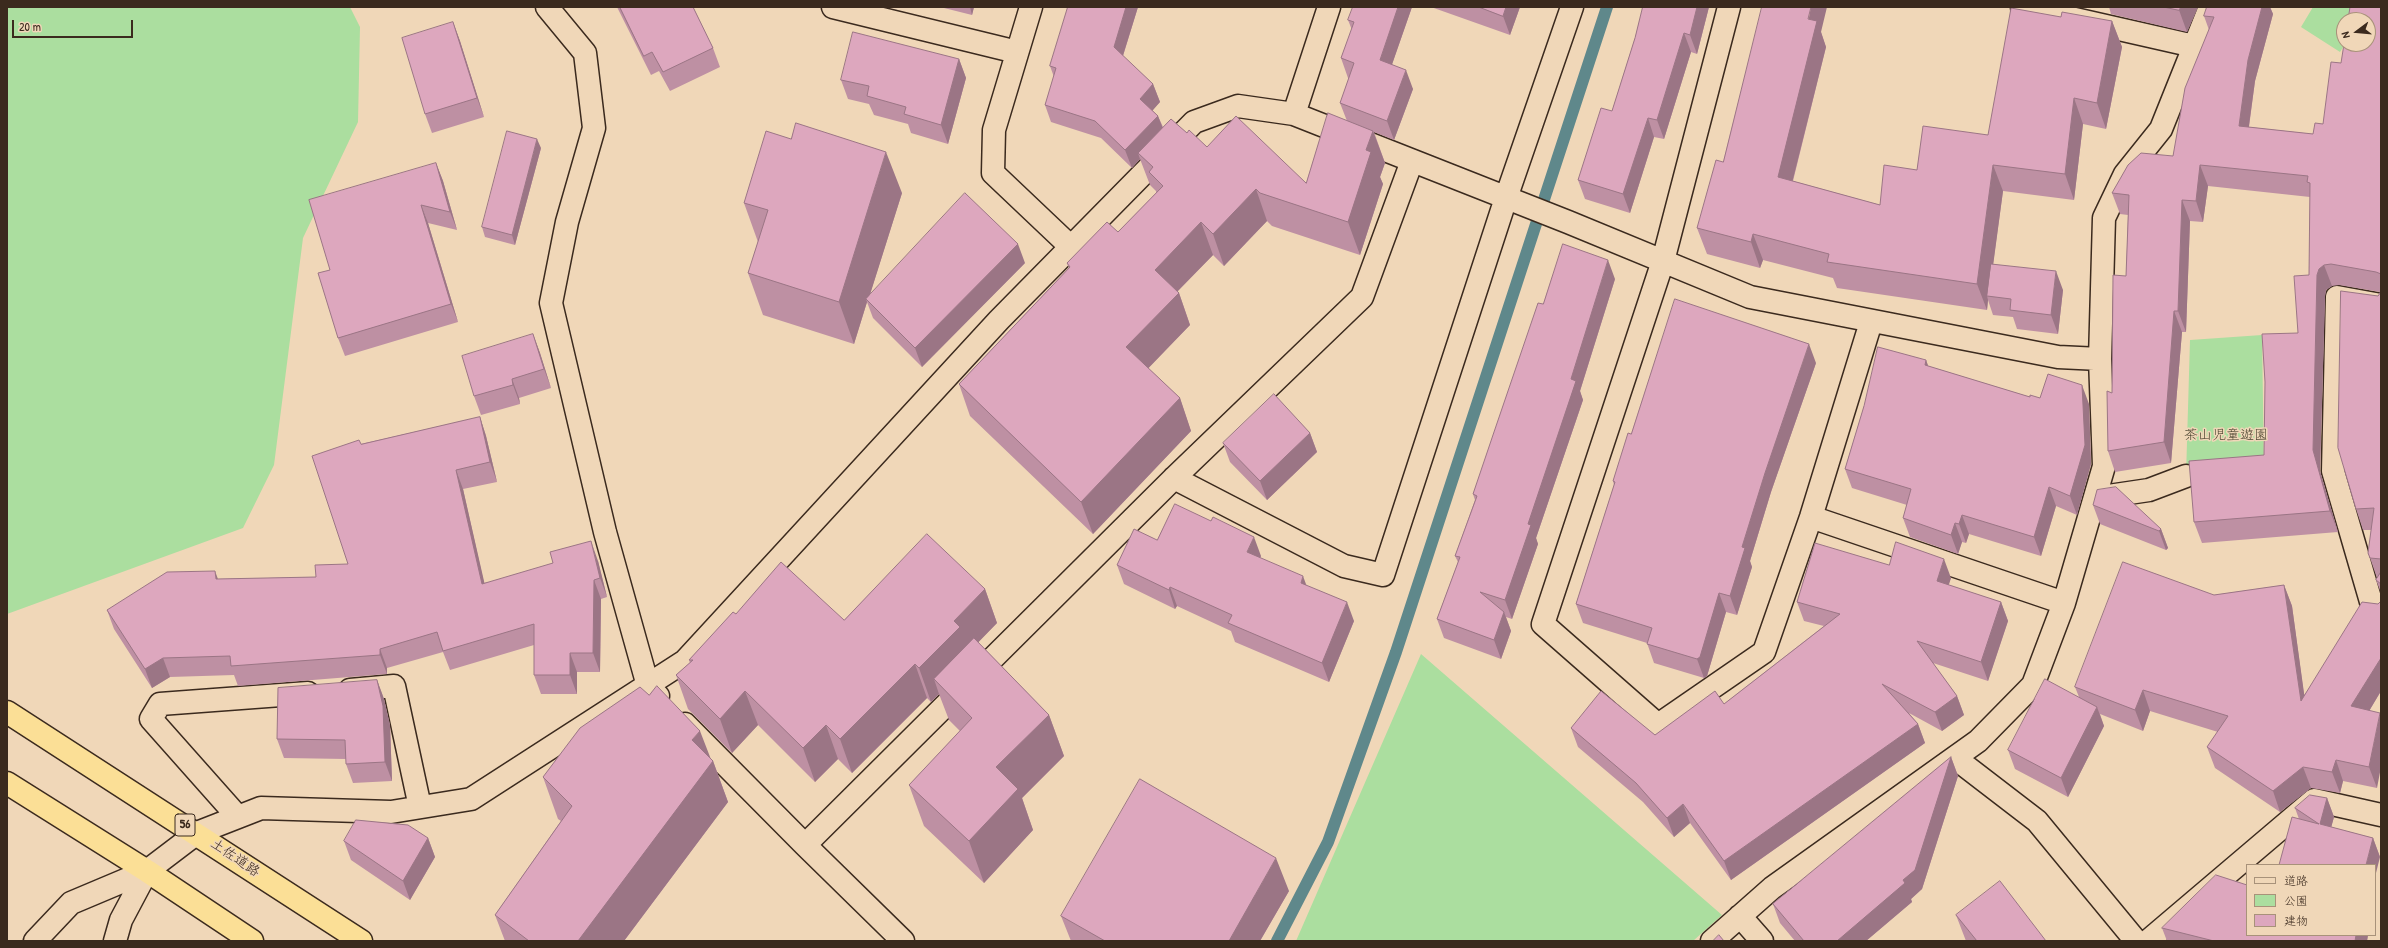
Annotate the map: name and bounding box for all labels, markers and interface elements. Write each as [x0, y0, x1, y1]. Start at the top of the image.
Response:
scale bar [14, 12, 135, 38]
north arrow [2336, 12, 2376, 52]
text: 20 m [19, 18, 41, 35]
text: N [2338, 30, 2353, 40]
park label: 茶山児童遊園 [2184, 427, 2268, 443]
road number: 56 [175, 814, 195, 836]
street label: 土佐道路 [207, 835, 263, 881]
legend [2246, 864, 2376, 936]
text: 道路 [2284, 872, 2308, 889]
text: 公園 [2284, 892, 2308, 909]
text: 建物 [2284, 912, 2308, 929]

